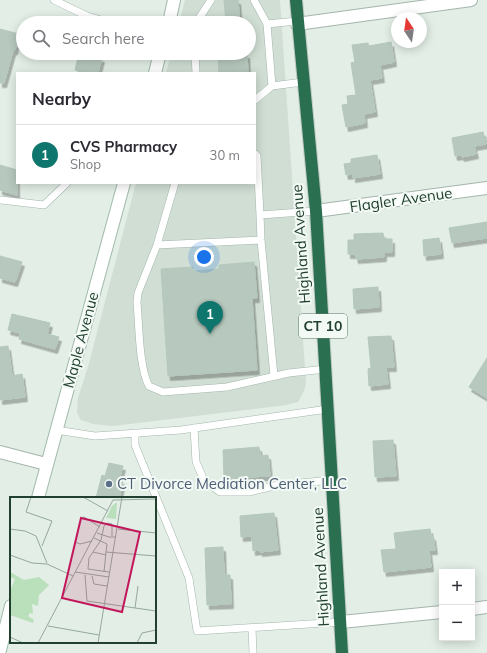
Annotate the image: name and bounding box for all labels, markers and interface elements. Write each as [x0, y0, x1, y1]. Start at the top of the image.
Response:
north arrow [391, 12, 427, 48]
search box [16, 16, 256, 60]
icon: search [30, 27, 52, 49]
text: Search here [62, 29, 144, 48]
text: Nearby [32, 88, 91, 109]
text: CVS Pharmacy [70, 137, 177, 156]
text: 1 [41, 147, 49, 163]
text: 30 m [210, 147, 240, 163]
text: Shop [70, 156, 101, 172]
street label: Flagler Avenue [348, 183, 453, 216]
street label: Highland Avenue [287, 184, 314, 304]
your location [194, 247, 214, 267]
street label: Maple Avenue [59, 290, 102, 390]
pin: 1 [197, 301, 223, 334]
road number: CT 10 [299, 314, 347, 338]
place label: CT Divorce Mediation Center, LLC [117, 474, 347, 493]
marker: CT Divorce Mediation Center, LLC [104, 479, 114, 489]
inset map [10, 497, 156, 643]
street label: Highland Avenue [308, 507, 333, 627]
map controls [439, 569, 475, 641]
button: + [439, 569, 475, 605]
button: − [439, 605, 475, 641]

